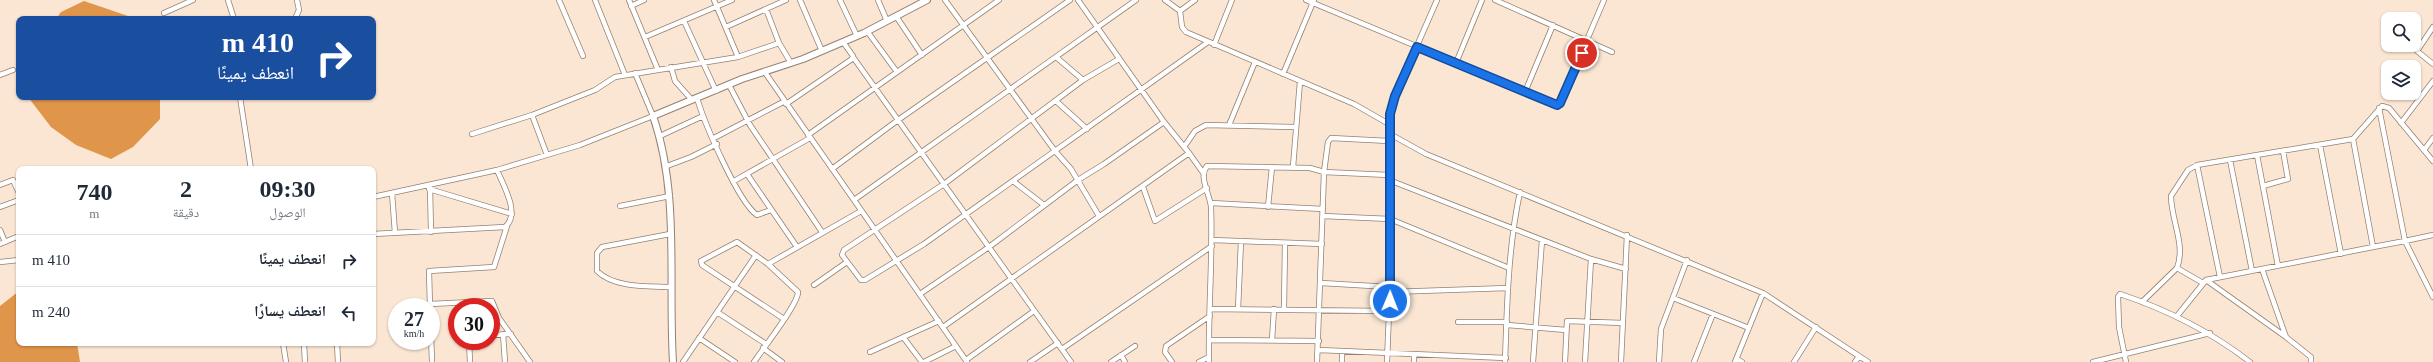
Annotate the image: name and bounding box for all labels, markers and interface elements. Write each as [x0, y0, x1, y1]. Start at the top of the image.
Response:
map controls [2381, 12, 2421, 100]
button: search [2381, 12, 2421, 52]
text: 410 m [222, 27, 294, 58]
icon: right [308, 32, 360, 84]
pin [1565, 36, 1599, 70]
icon: arrive [1571, 42, 1593, 64]
button: layers [2381, 60, 2421, 100]
text: انعطف يمينًا [217, 63, 294, 83]
text: 2 [180, 176, 192, 202]
text: 09:30 [260, 176, 316, 202]
text: 740 [76, 179, 112, 205]
text: دقيقة [173, 205, 199, 220]
text: الوصول [270, 205, 306, 220]
text: m [89, 206, 99, 221]
icon: right [338, 250, 360, 272]
text: انعطف يمينًا [259, 251, 326, 267]
text: 410 m [32, 252, 70, 268]
position arrow [1369, 280, 1411, 322]
speed limit sign: 30 [448, 298, 500, 350]
icon: left [338, 302, 360, 324]
text: انعطف يسارًا [254, 303, 326, 319]
text: 240 m [32, 304, 70, 320]
text: 27 [404, 308, 424, 330]
text: km/h [404, 328, 424, 339]

